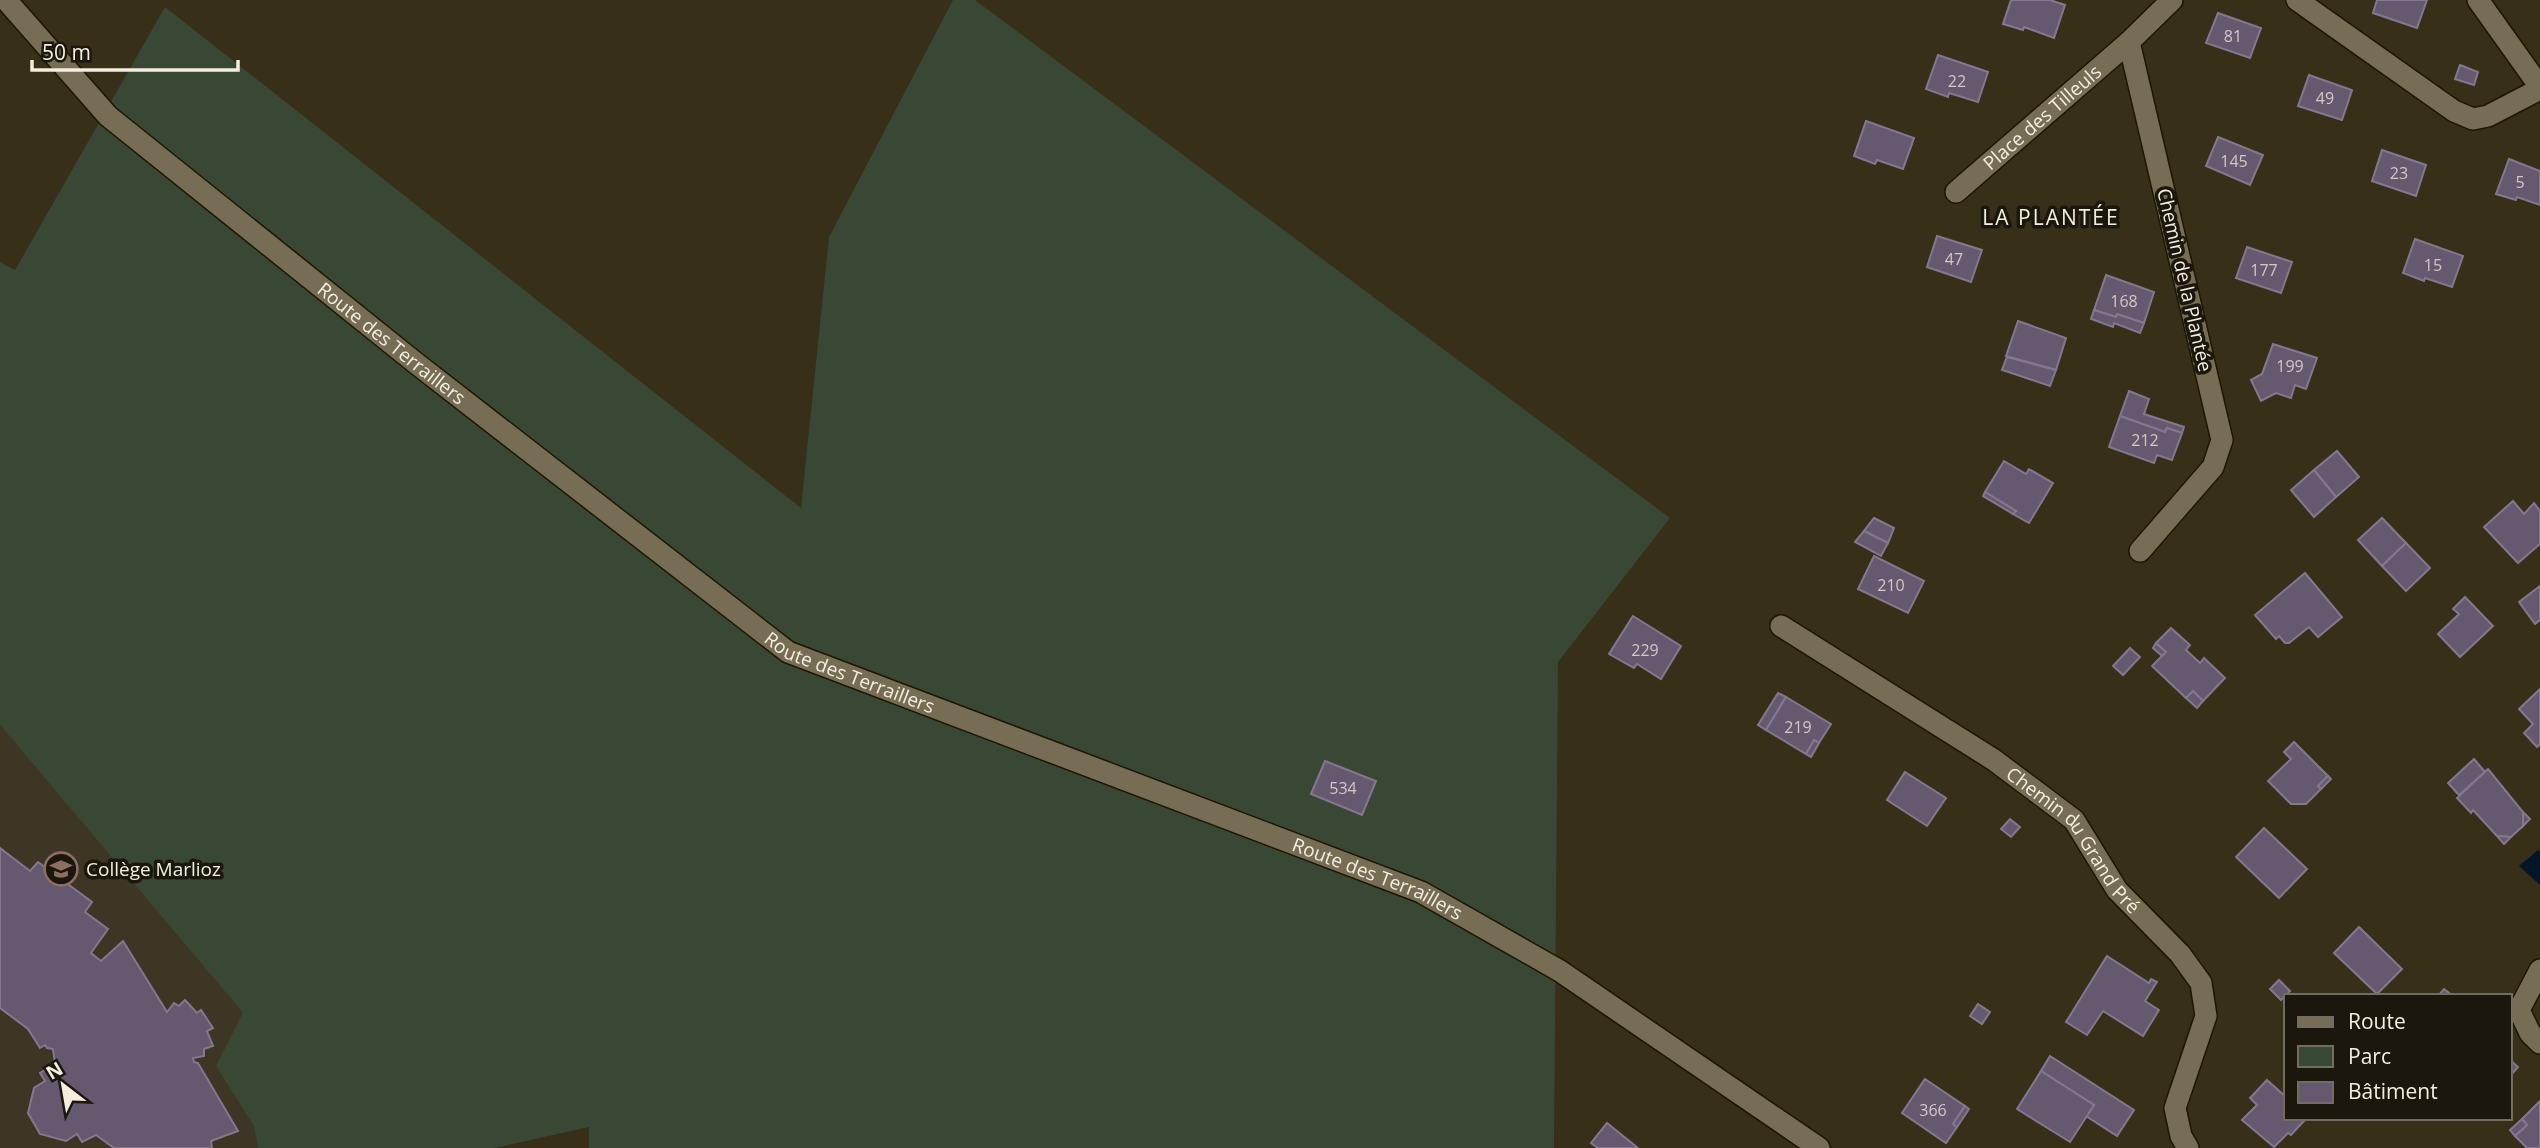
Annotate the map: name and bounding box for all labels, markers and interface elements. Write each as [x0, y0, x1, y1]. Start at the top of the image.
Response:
house number: 81 [2224, 25, 2242, 47]
scale bar [32, 28, 238, 72]
text: 50 m [42, 38, 91, 66]
street label: Place des Tilleuls [1977, 59, 2107, 176]
house number: 22 [1948, 70, 1966, 92]
house number: 49 [2316, 87, 2334, 109]
house number: 145 [2220, 150, 2248, 172]
house number: 23 [2390, 162, 2408, 184]
house number: 5 [2515, 171, 2525, 193]
street label: Chemin de la Plantée [2151, 186, 2219, 374]
district label: LA PLANTÉE [1982, 203, 2120, 231]
house number: 47 [1945, 248, 1963, 270]
house number: 15 [2424, 254, 2442, 276]
house number: 177 [2250, 259, 2278, 281]
street label: Route des Terraillers [312, 276, 471, 410]
house number: 168 [2110, 290, 2138, 312]
house number: 199 [2276, 355, 2304, 377]
house number: 212 [2131, 429, 2159, 451]
house number: 210 [1877, 574, 1905, 596]
street label: Route des Terraillers [759, 625, 938, 719]
house number: 229 [1631, 639, 1659, 661]
house number: 219 [1784, 716, 1812, 738]
street label: Chemin du Grand Pré [2001, 761, 2146, 919]
house number: 534 [1329, 777, 1357, 799]
street label: Route des Terraillers [1289, 831, 1467, 926]
school or university icon: Collège Marlioz [42, 850, 80, 888]
place label: Collège Marlioz [86, 856, 221, 882]
legend [2284, 994, 2512, 1120]
text: Route [2348, 1007, 2406, 1035]
text: Parc [2348, 1042, 2391, 1070]
north arrow [28, 1050, 98, 1120]
text: N [41, 1055, 68, 1086]
text: Bâtiment [2348, 1077, 2438, 1105]
house number: 366 [1919, 1099, 1947, 1121]

